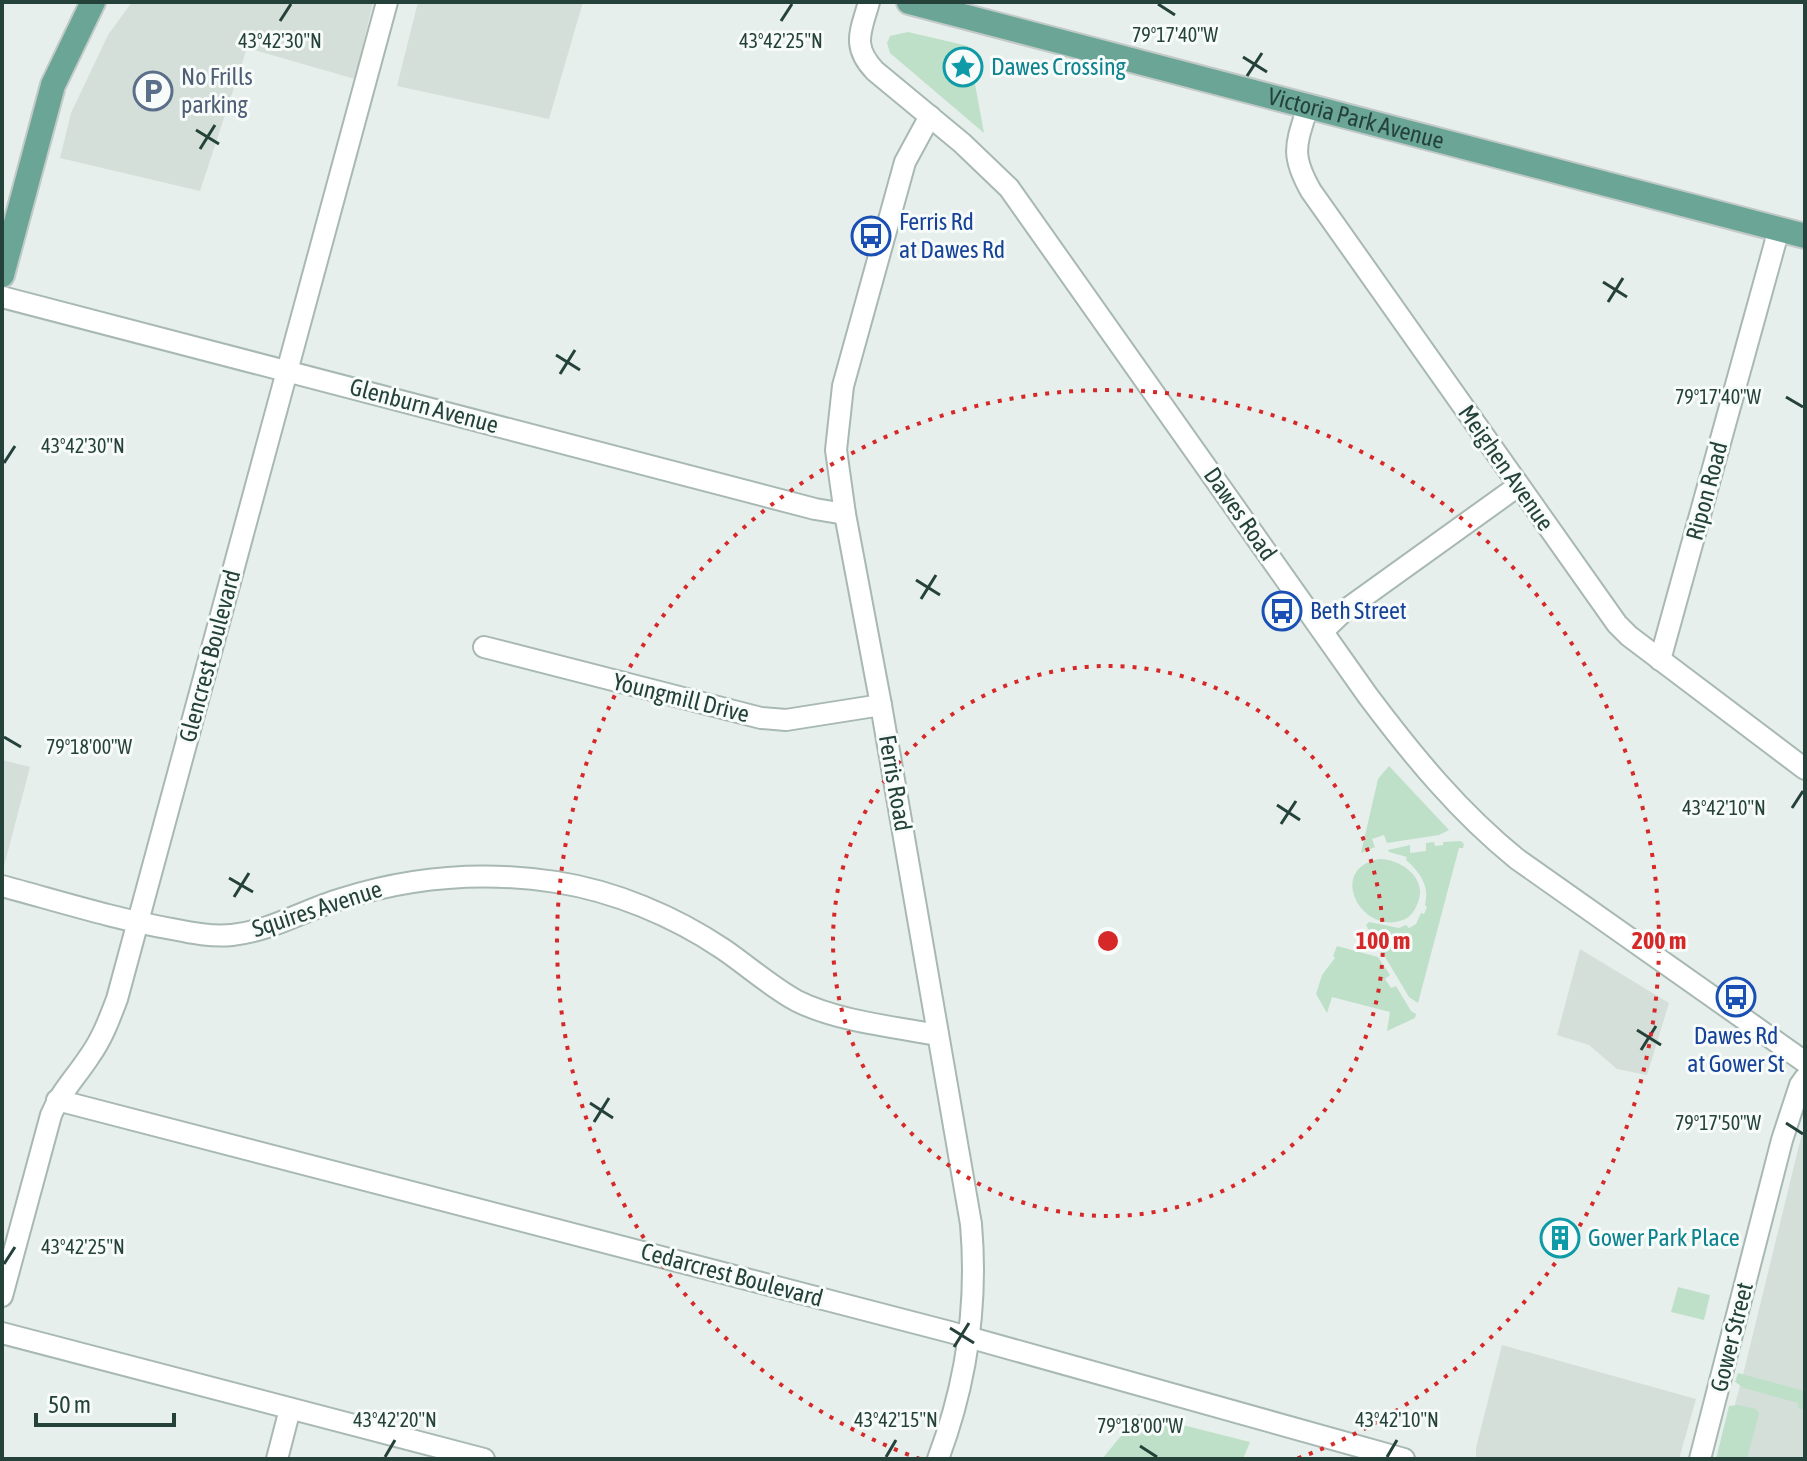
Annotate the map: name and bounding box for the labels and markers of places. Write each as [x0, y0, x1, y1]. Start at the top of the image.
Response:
place icon: Dawes Crossing [942, 46, 984, 88]
place label: Dawes Crossing [991, 53, 1127, 80]
place label: No Frills parking [181, 63, 253, 118]
parking icon: No Frills parking [132, 70, 174, 112]
place label: Ferris Rd at Dawes Rd [899, 208, 1005, 263]
bus stop icon: Ferris Rd at Dawes Rd [850, 215, 892, 257]
bus stop icon: Beth Street [1261, 590, 1303, 632]
place label: Beth Street [1310, 597, 1407, 624]
centre of rings [1094, 927, 1122, 955]
bus stop icon: Dawes Rd at Gower St [1715, 976, 1757, 1018]
place label: Dawes Rd at Gower St [1687, 1022, 1785, 1077]
building icon: Gower Park Place [1539, 1217, 1581, 1259]
place label: Gower Park Place [1588, 1224, 1740, 1251]

